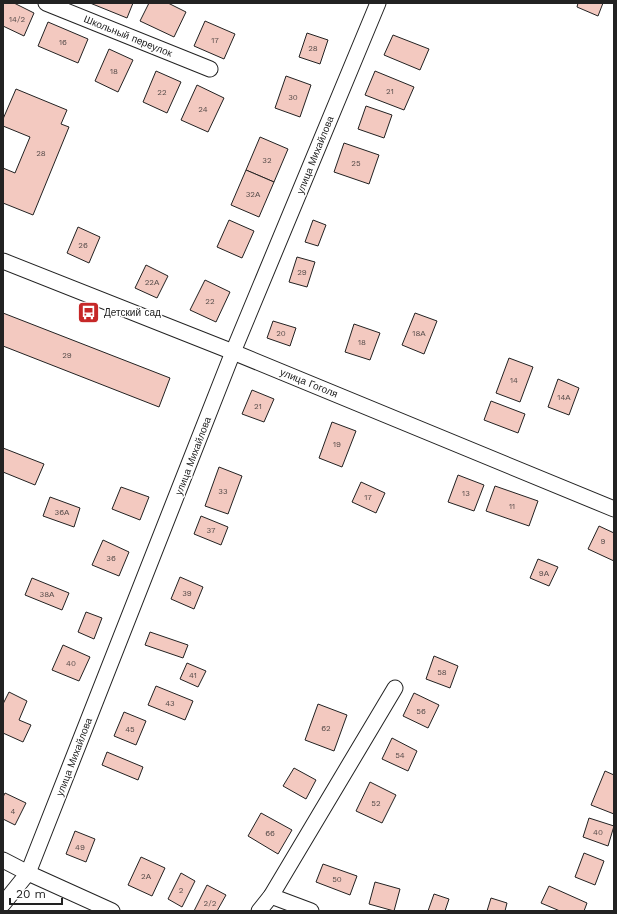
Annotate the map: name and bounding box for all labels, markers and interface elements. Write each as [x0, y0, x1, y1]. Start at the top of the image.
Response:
street label: Школьный переулок [82, 13, 174, 59]
house number: 14/2 [9, 15, 25, 24]
house number: 17 [211, 36, 219, 45]
house number: 16 [59, 38, 67, 47]
house number: 28 [308, 44, 318, 53]
house number: 18 [110, 67, 118, 76]
house number: 21 [386, 87, 394, 96]
house number: 22 [157, 88, 167, 97]
house number: 30 [288, 93, 298, 102]
house number: 24 [198, 105, 208, 114]
street label: улица Михайлова [294, 114, 336, 196]
house number: 28 [36, 149, 46, 158]
house number: 32 [262, 156, 272, 165]
house number: 25 [351, 159, 361, 168]
house number: 32А [246, 190, 261, 199]
house number: 26 [78, 241, 88, 250]
house number: 29 [297, 268, 307, 277]
house number: 22А [145, 278, 160, 287]
house number: 22 [205, 297, 215, 306]
bus stop icon: Детский сад [75, 299, 101, 325]
place label: Детский сад [104, 307, 161, 318]
house number: 20 [276, 329, 286, 338]
house number: 18А [412, 329, 426, 338]
house number: 18 [358, 338, 366, 347]
house number: 29 [62, 351, 72, 360]
street label: улица Гоголя [279, 366, 339, 400]
house number: 14 [510, 376, 518, 385]
house number: 14А [557, 393, 571, 402]
house number: 21 [254, 402, 262, 411]
street label: улица Михайлова [173, 415, 213, 497]
house number: 19 [333, 440, 341, 449]
house number: 33 [218, 487, 228, 496]
house number: 13 [462, 489, 470, 498]
house number: 17 [364, 493, 372, 502]
house number: 11 [509, 502, 515, 511]
house number: 36А [55, 508, 70, 517]
house number: 37 [207, 526, 216, 535]
house number: 9 [601, 537, 606, 546]
house number: 36 [106, 554, 116, 563]
house number: 9А [539, 569, 550, 578]
house number: 39 [182, 589, 192, 598]
house number: 38А [40, 590, 55, 599]
house number: 40 [66, 659, 76, 668]
house number: 58 [437, 668, 447, 677]
house number: 41 [189, 671, 197, 680]
house number: 43 [165, 699, 175, 708]
house number: 56 [416, 707, 426, 716]
street label: улица Михайлова [54, 716, 94, 798]
house number: 62 [321, 724, 331, 733]
house number: 45 [125, 725, 135, 734]
house number: 54 [395, 751, 405, 760]
house number: 52 [371, 799, 381, 808]
house number: 4 [11, 807, 16, 816]
house number: 40 [593, 828, 603, 837]
house number: 66 [265, 829, 275, 838]
house number: 49 [75, 843, 85, 852]
house number: 2А [141, 872, 152, 881]
house number: 50 [332, 875, 342, 884]
scale bar [10, 880, 62, 906]
house number: 2 [179, 886, 184, 895]
text: 20 m [16, 887, 46, 901]
house number: 2/2 [204, 899, 217, 908]

